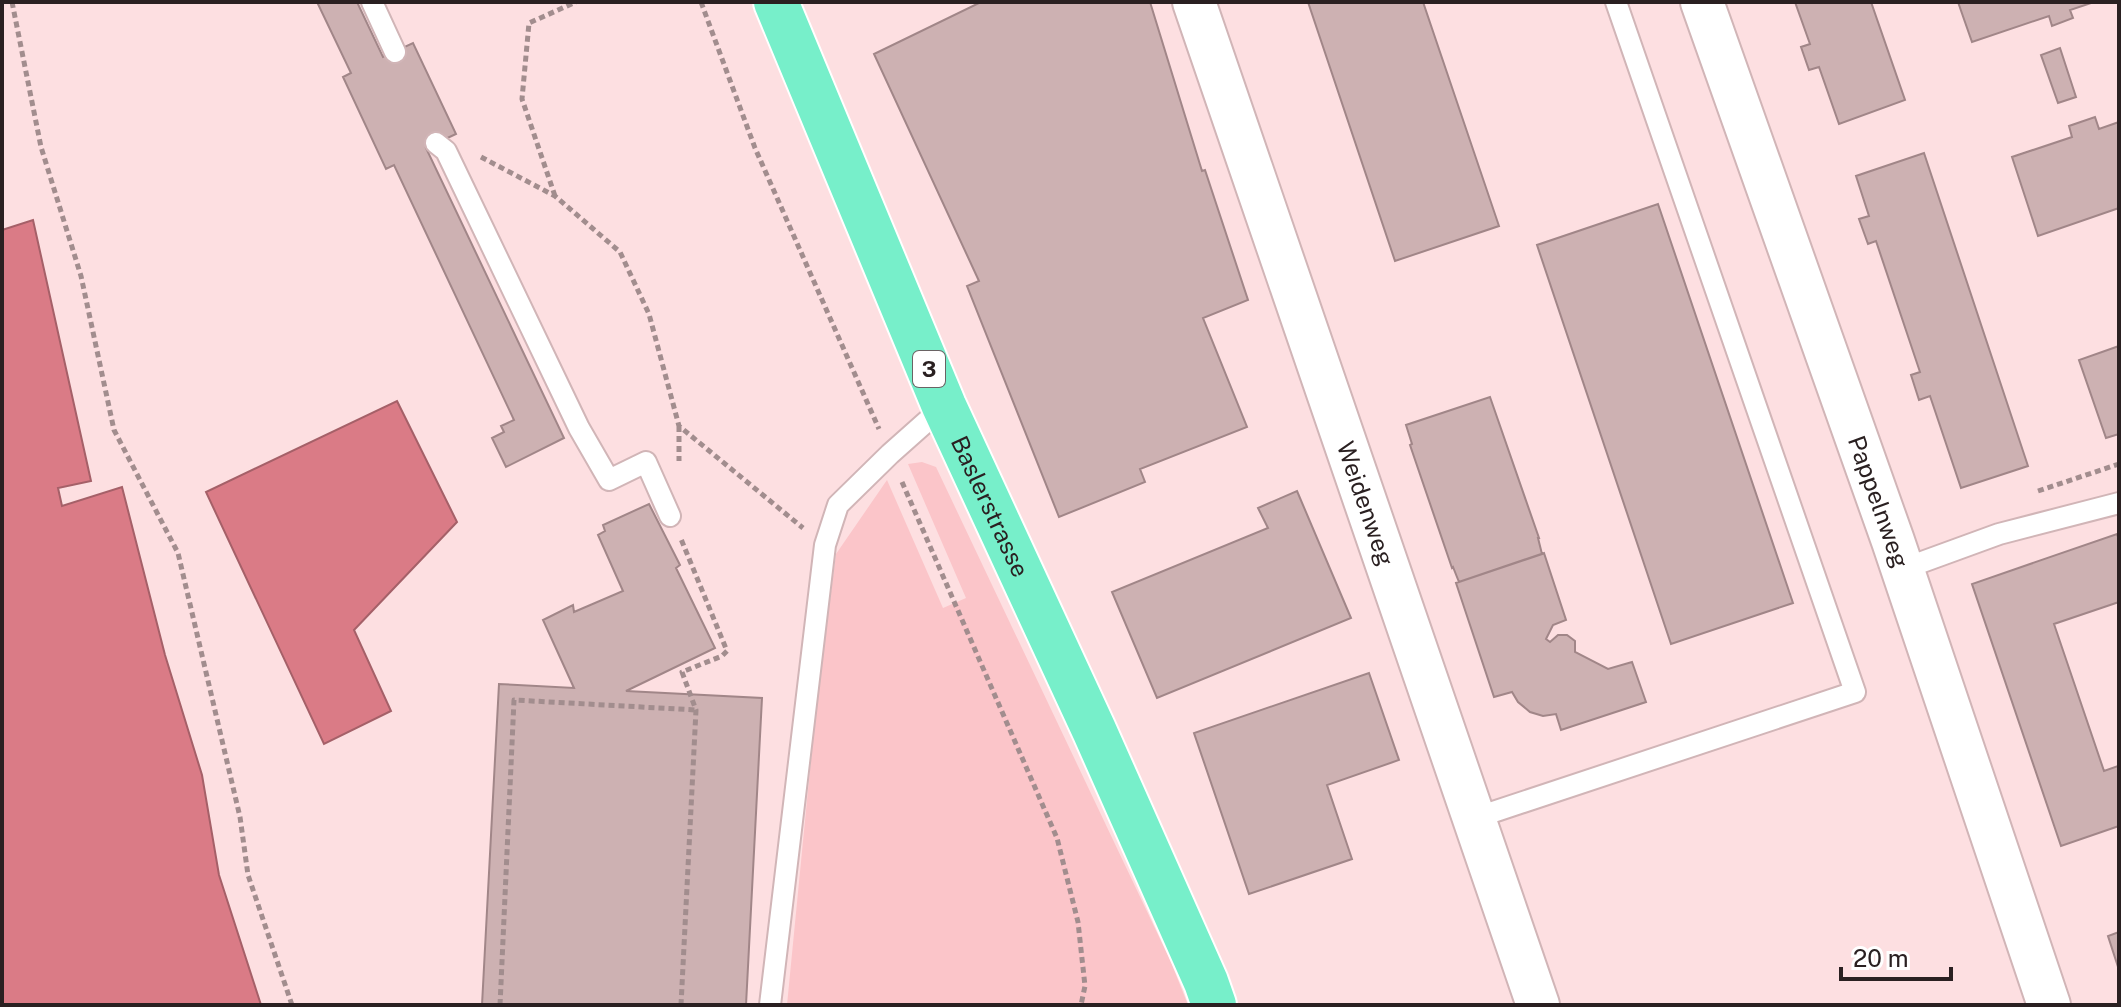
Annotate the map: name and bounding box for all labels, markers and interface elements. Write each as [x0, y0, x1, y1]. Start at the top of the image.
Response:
road number: 3 [913, 351, 945, 387]
street label: Baslerstrasse [946, 431, 1035, 581]
street label: Pappelnweg [1843, 432, 1915, 571]
street label: Weidenweg [1332, 437, 1400, 569]
scale bar [1841, 931, 1951, 981]
text: 20 m [1853, 944, 1909, 972]

